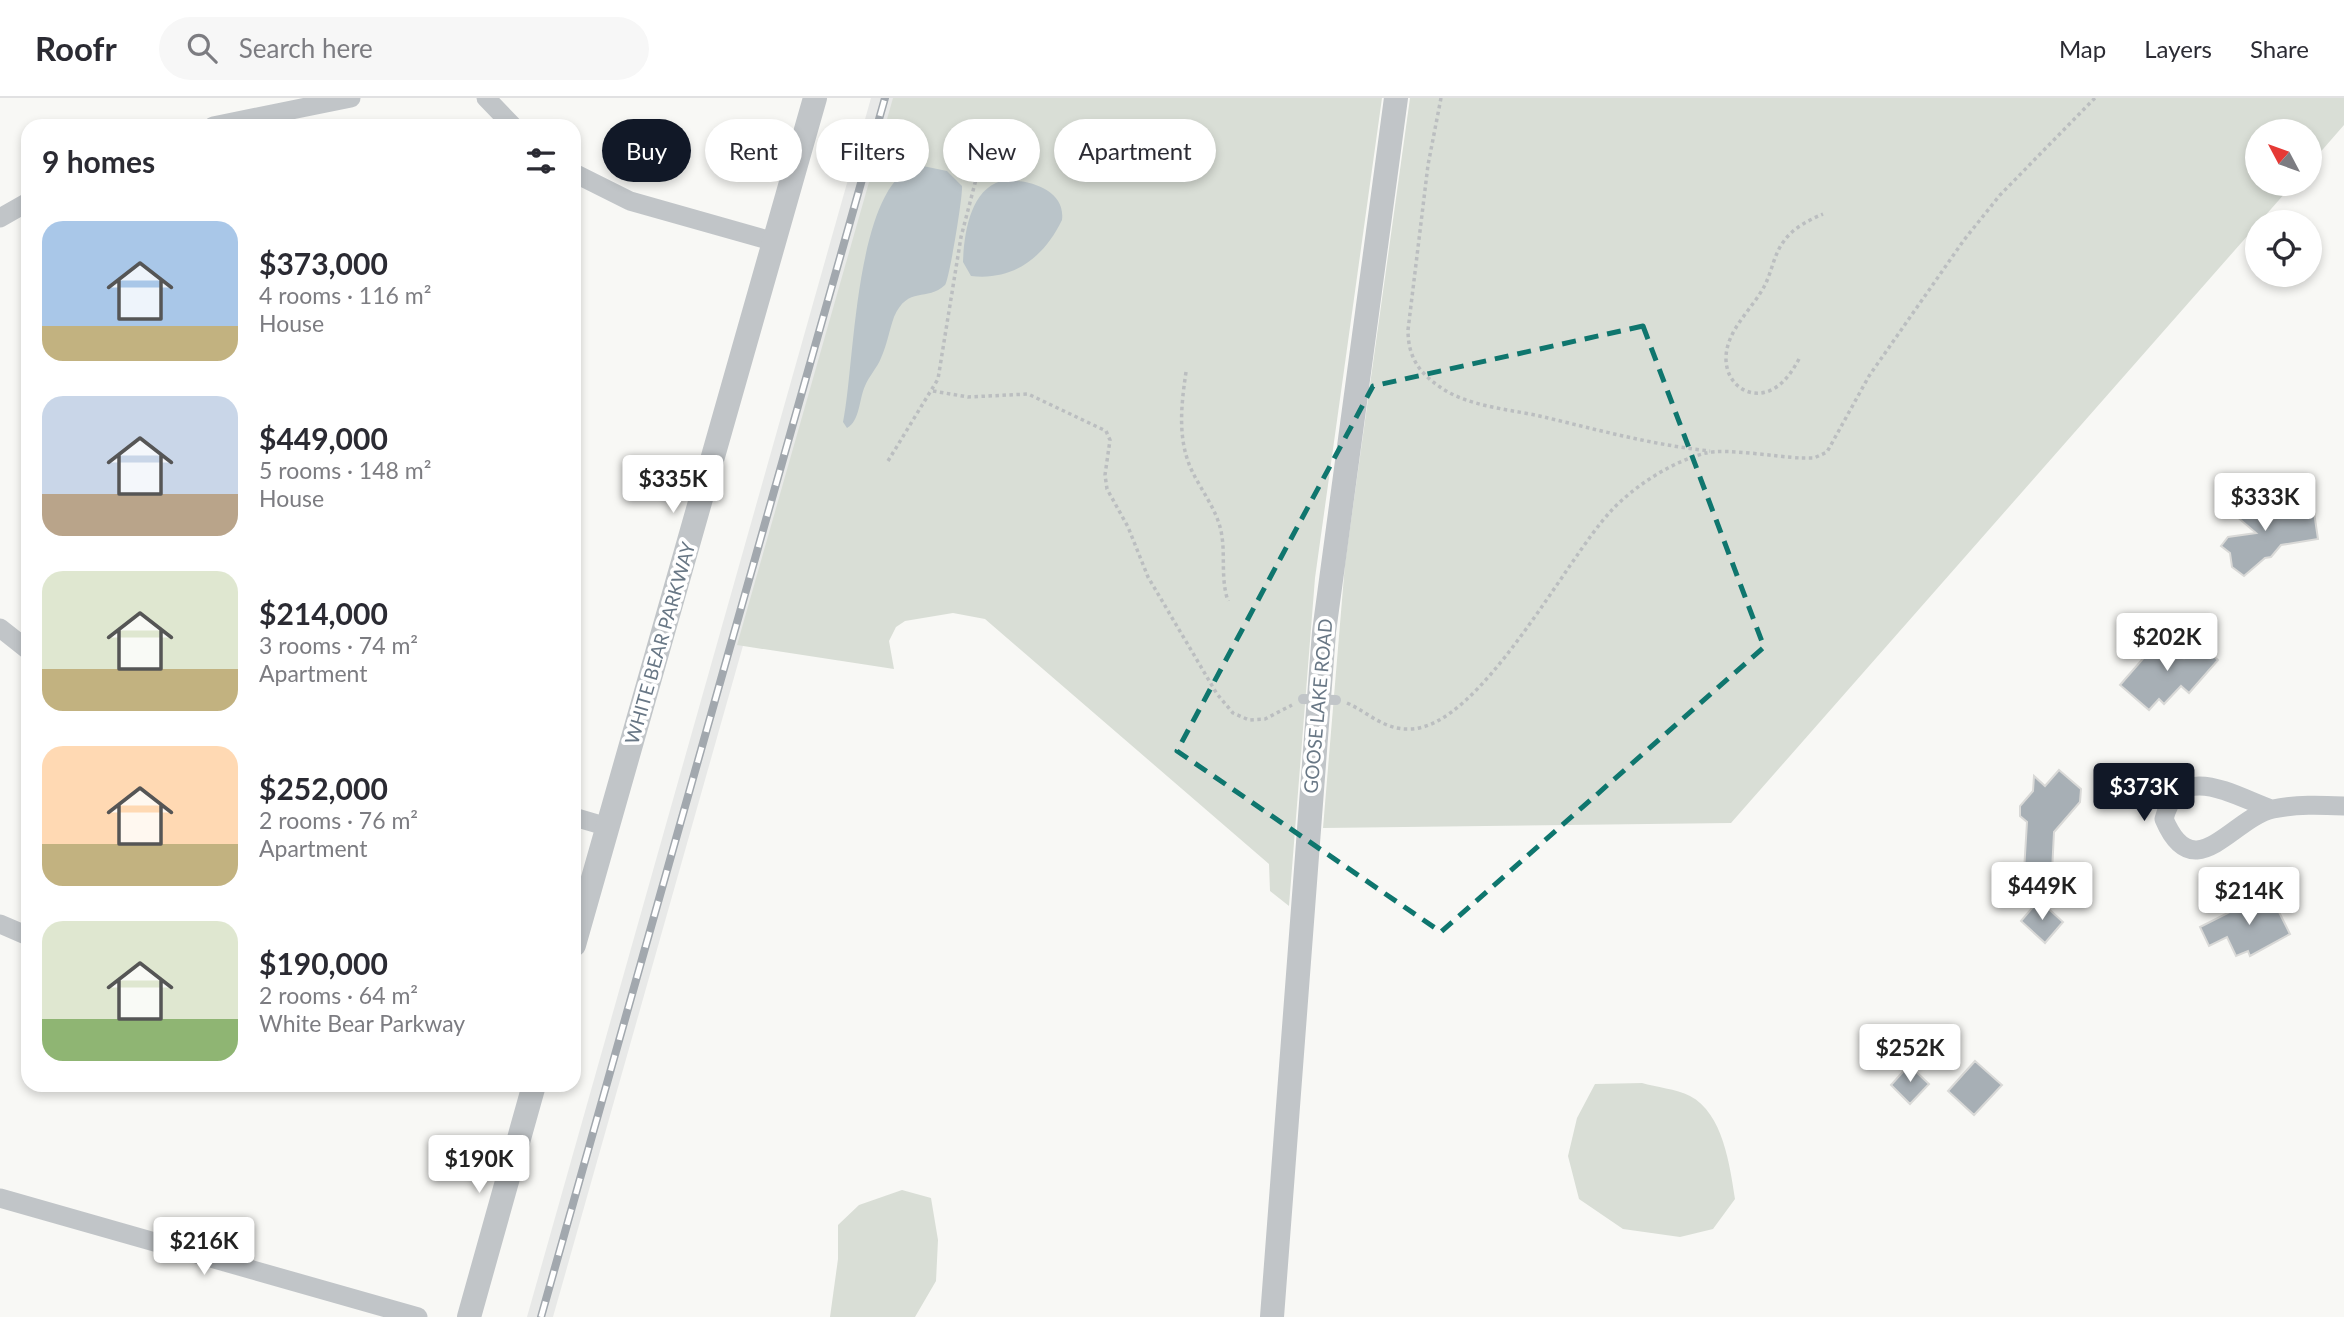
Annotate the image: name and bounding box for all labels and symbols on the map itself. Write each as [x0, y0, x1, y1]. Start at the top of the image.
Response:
north arrow [2245, 119, 2322, 196]
pin: $335K [624, 456, 722, 515]
pin: $333K [2216, 474, 2314, 533]
street label: WHITE BEAR PARKWAY [620, 539, 699, 747]
pin: $202K [2118, 614, 2216, 673]
street label: GOOSE LAKE ROAD [1298, 618, 1337, 794]
pin: $373K [2095, 764, 2193, 823]
pin: $449K [1993, 862, 2091, 922]
pin: $214K [2200, 868, 2298, 927]
pin: $252K [1861, 1024, 1959, 1084]
pin: $190K [430, 1136, 528, 1195]
pin: $216K [155, 1218, 253, 1277]

